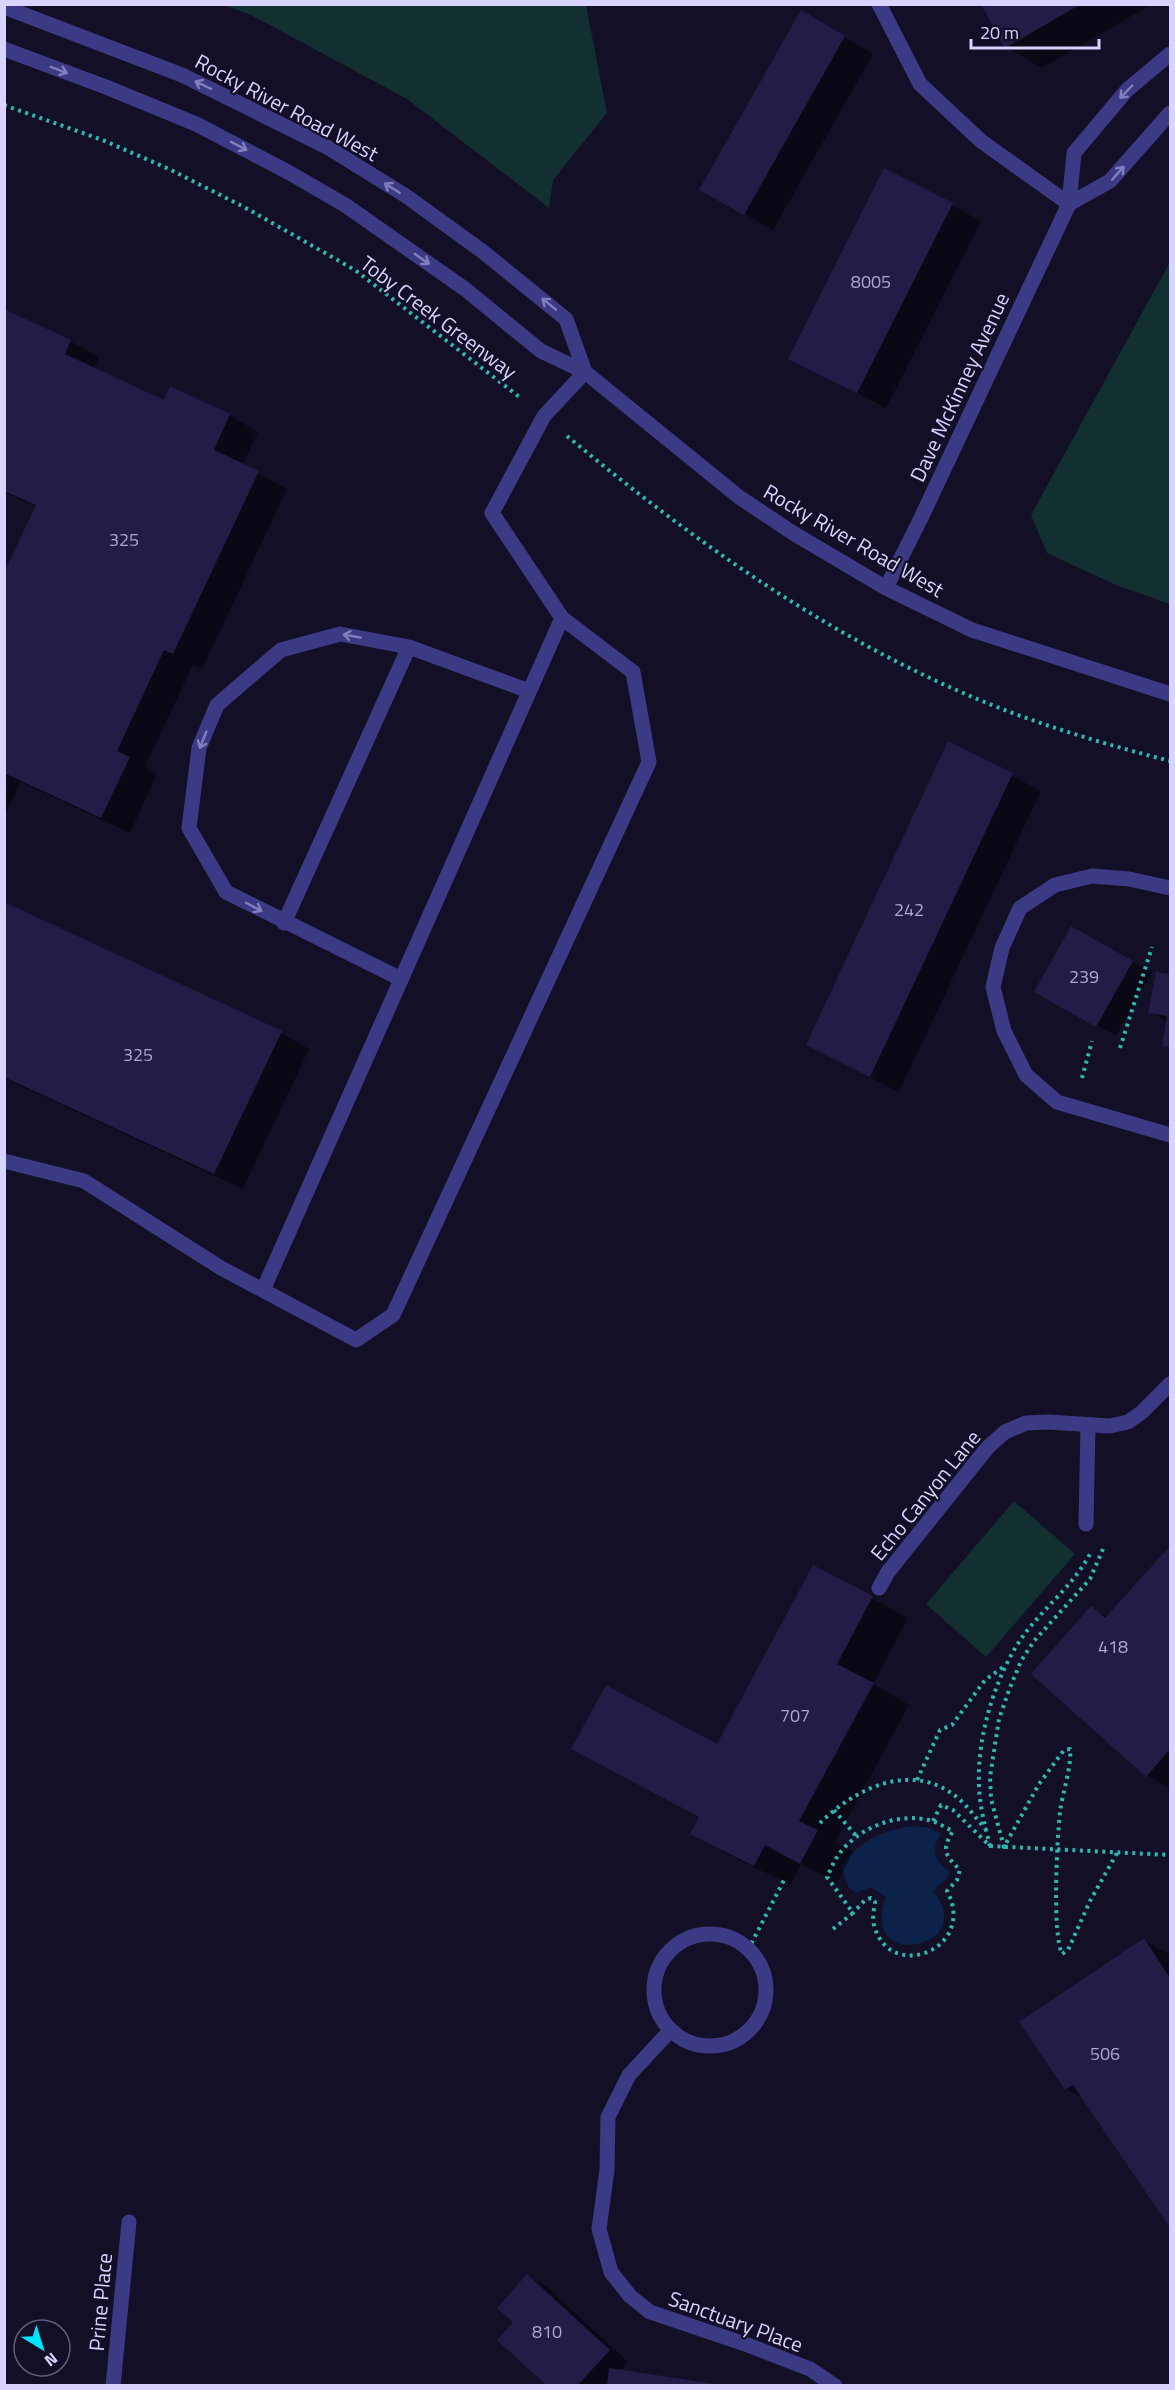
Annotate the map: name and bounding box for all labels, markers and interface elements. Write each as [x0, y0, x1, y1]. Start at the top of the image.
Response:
scale bar [971, 12, 1098, 50]
text: 20 m [980, 19, 1019, 46]
street label: Rocky River Road West [190, 45, 385, 169]
one-way arrow [50, 65, 68, 76]
one-way arrow [194, 79, 212, 90]
one-way arrow [1119, 84, 1134, 99]
one-way arrow [229, 141, 247, 152]
one-way arrow [1111, 165, 1125, 180]
one-way arrow [384, 181, 401, 194]
street label: Toby Creek Greenway [354, 247, 524, 387]
one-way arrow [414, 253, 430, 265]
house number: 8005 [851, 268, 891, 295]
street label: Dave McKinney Avenue [901, 287, 1017, 487]
one-way arrow [541, 298, 557, 311]
street label: Rocky River Road West [758, 475, 951, 605]
house number: 325 [109, 526, 139, 553]
one-way arrow [342, 631, 362, 642]
one-way arrow [196, 730, 207, 749]
house number: 242 [894, 896, 924, 923]
one-way arrow [245, 901, 262, 913]
house number: 239 [1069, 963, 1099, 990]
house number: 325 [123, 1041, 153, 1068]
street label: Echo Canyon Lane [862, 1423, 988, 1567]
house number: 418 [1098, 1633, 1128, 1660]
house number: 707 [780, 1702, 810, 1729]
house number: 506 [1090, 2040, 1120, 2067]
street label: Prine Place [80, 2252, 120, 2352]
street label: Sanctuary Place [664, 2282, 808, 2360]
north arrow [12, 2318, 72, 2378]
house number: 810 [532, 2318, 562, 2345]
text: N [39, 2347, 63, 2373]

